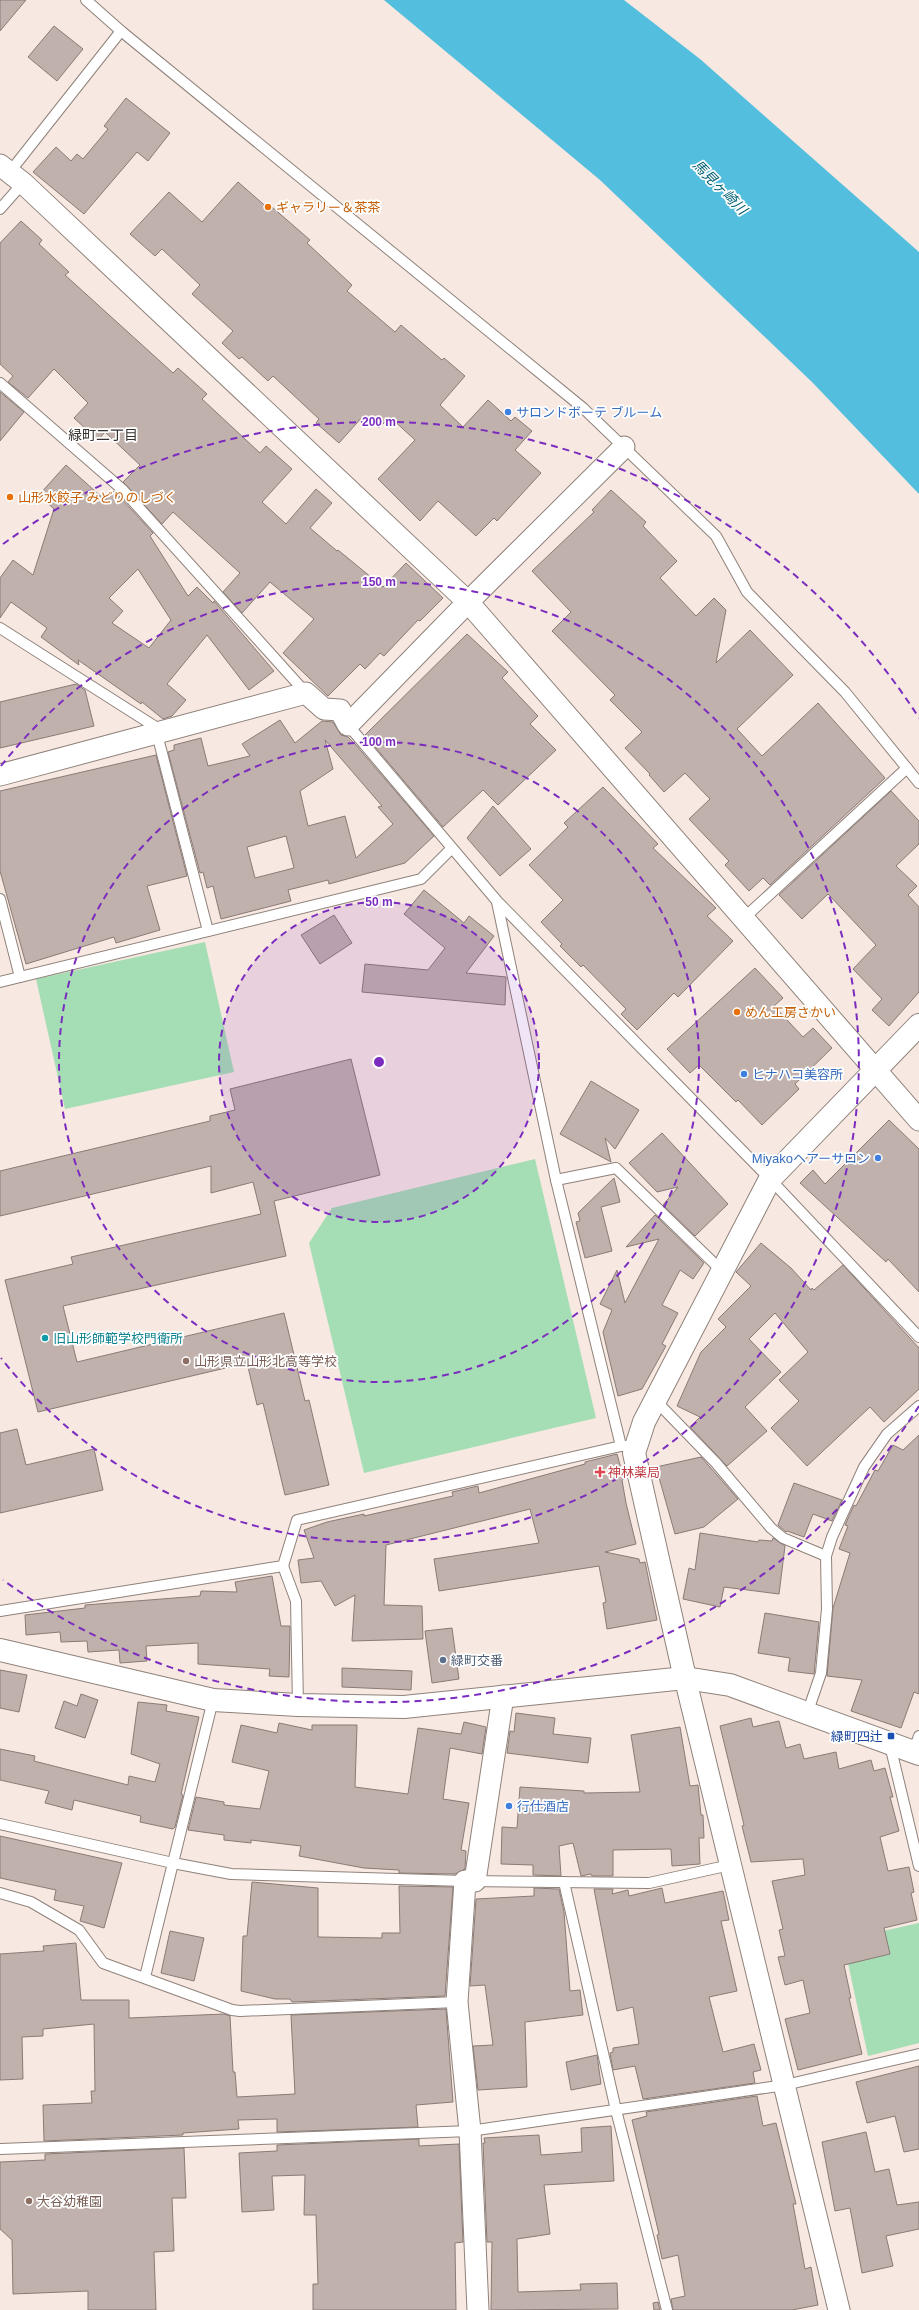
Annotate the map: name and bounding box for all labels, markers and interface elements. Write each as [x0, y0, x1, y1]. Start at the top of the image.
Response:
water label: 馬見ヶ崎川 [690, 157, 752, 219]
place label: ギャラリー＆茶茶 [276, 200, 381, 215]
marker: ギャラリー＆茶茶 [263, 202, 273, 212]
place label: サロンドボーテ ブルーム [516, 405, 662, 420]
marker: サロンドボーテ ブルーム [503, 407, 513, 417]
text: 200 m [362, 415, 396, 429]
district label: 緑町二丁目 [68, 427, 138, 443]
place label: 山形水餃子 みどりのしづく [18, 490, 177, 505]
marker: 山形水餃子 みどりのしづく [5, 492, 15, 502]
text: 150 m [362, 575, 396, 589]
text: 100 m [362, 735, 396, 749]
text: 50 m [365, 895, 393, 909]
place label: めん工房さかい [745, 1005, 836, 1020]
marker: めん工房さかい [732, 1007, 742, 1017]
centre of rings [372, 1055, 386, 1069]
place label: ヒナハコ美容所 [752, 1067, 843, 1082]
marker: ヒナハコ美容所 [739, 1069, 749, 1079]
place label: Miyakoヘアーサロン [752, 1151, 870, 1166]
marker: Miyakoヘアーサロン [873, 1153, 883, 1163]
place label: 旧山形師範学校門衛所 [53, 1331, 183, 1346]
marker: 旧山形師範学校門衛所 [40, 1333, 50, 1343]
place label: 山形県立山形北高等学校 [194, 1354, 337, 1369]
marker: 山形県立山形北高等学校 [181, 1356, 191, 1366]
place label: 神林薬局 [608, 1465, 660, 1480]
marker: 神林薬局 [595, 1467, 605, 1477]
place label: 緑町交番 [451, 1653, 503, 1668]
marker: 緑町交番 [438, 1655, 448, 1665]
place label: 緑町四辻 [831, 1729, 883, 1744]
marker: 緑町四辻 [886, 1731, 896, 1741]
place label: 行仕酒店 [517, 1799, 569, 1814]
marker: 行仕酒店 [504, 1801, 514, 1811]
place label: 大谷幼稚園 [37, 2194, 102, 2209]
marker: 大谷幼稚園 [24, 2196, 34, 2206]

